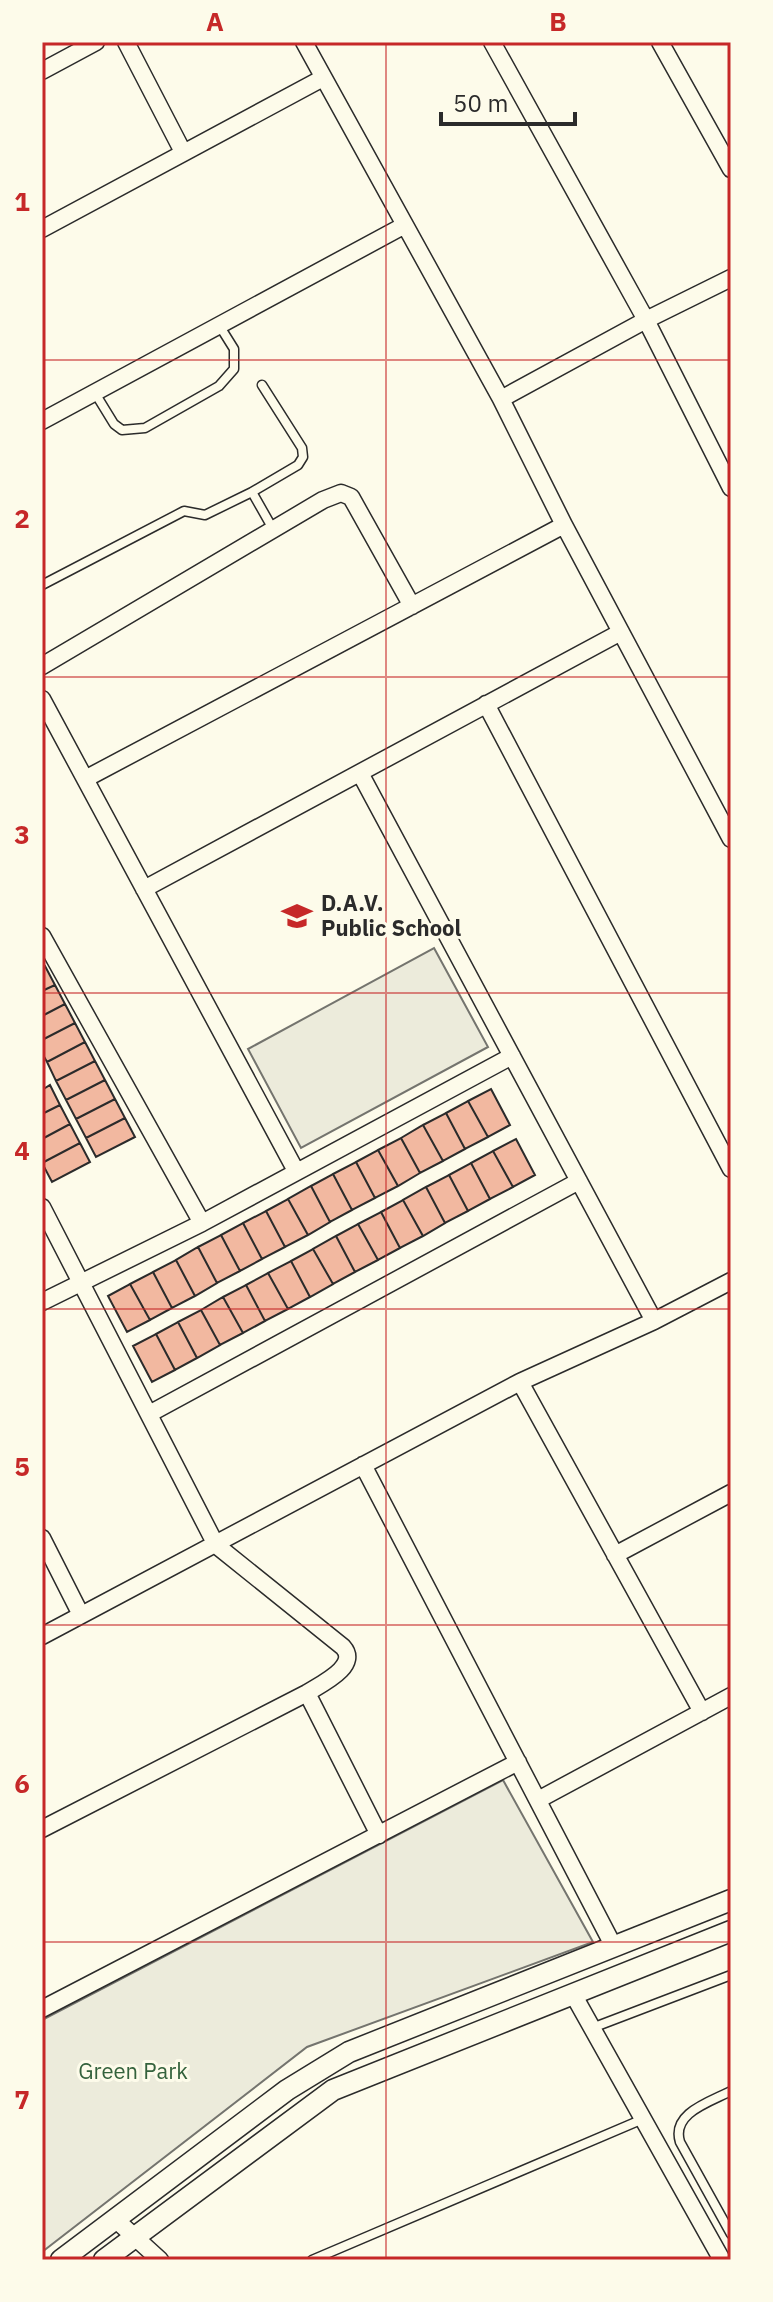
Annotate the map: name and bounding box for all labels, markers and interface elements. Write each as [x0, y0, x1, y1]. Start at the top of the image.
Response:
text: A [206, 4, 224, 38]
text: B [549, 4, 567, 38]
scale bar [441, 76, 575, 126]
text: 50 m [453, 87, 508, 119]
text: 1 [14, 184, 30, 218]
text: 2 [14, 501, 30, 535]
text: 3 [14, 817, 30, 851]
place label: D.A.V. Public School [321, 888, 461, 942]
school or university icon: D.A.V. Public School [280, 899, 314, 933]
text: 4 [14, 1133, 30, 1167]
text: 5 [14, 1449, 30, 1483]
text: 6 [14, 1766, 30, 1800]
park label: Green Park [78, 2056, 188, 2085]
text: 7 [14, 2082, 30, 2116]

